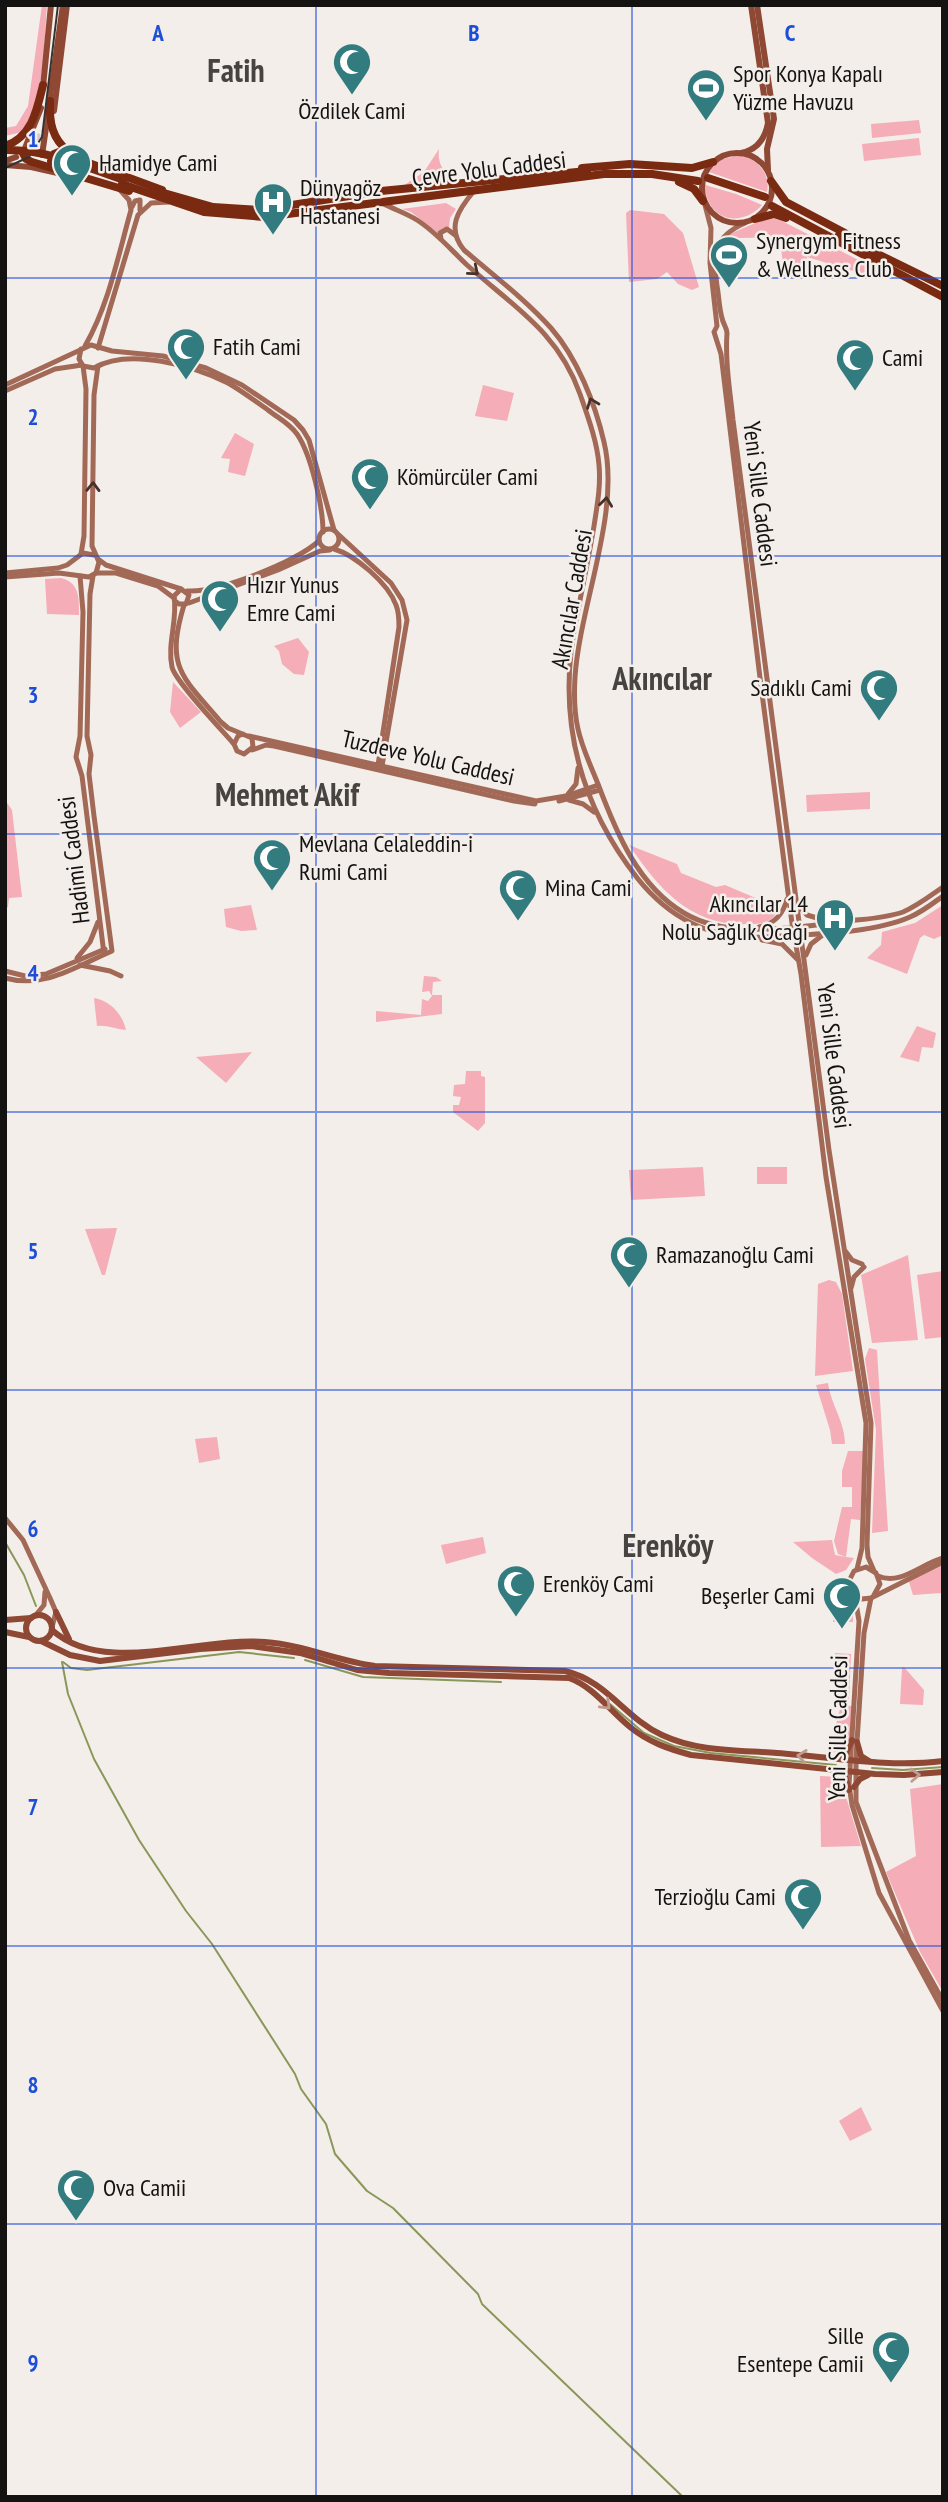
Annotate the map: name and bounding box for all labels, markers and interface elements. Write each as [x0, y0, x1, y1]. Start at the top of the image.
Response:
text: A [151, 18, 164, 47]
text: B [468, 18, 480, 47]
text: C [785, 18, 796, 47]
mosque icon: Özdilek Cami [331, 41, 373, 96]
district label: Fatih [207, 49, 265, 91]
place label: Spor Konya Kapalı Yüzme Havuzu [733, 58, 883, 117]
sports icon: Spor Konya Kapalı Yüzme Havuzu [685, 67, 727, 122]
place label: Özdilek Cami [298, 95, 406, 126]
text: 1 [28, 124, 39, 153]
mosque icon: Hamidye Cami [51, 142, 93, 197]
street label: Çevre Yolu Caddesi [410, 144, 568, 193]
place label: Hamidye Cami [99, 147, 218, 178]
place label: Dünyagöz Hastanesi [300, 172, 381, 231]
hospital icon: Dünyagöz Hastanesi [252, 181, 294, 236]
place label: Synergym Fitness & Wellness Club [756, 225, 901, 284]
sports icon: Synergym Fitness & Wellness Club [708, 234, 750, 289]
one-way arrow [466, 262, 478, 275]
mosque icon: Fatih Cami [165, 326, 207, 381]
place label: Fatih Cami [213, 331, 301, 362]
mosque icon: Cami [834, 337, 876, 392]
place label: Cami [882, 342, 923, 373]
one-way arrow [586, 397, 600, 409]
text: 2 [28, 402, 39, 431]
street label: Yeni Sille Caddesi [736, 420, 785, 568]
mosque icon: Kömürcüler Cami [349, 456, 391, 511]
place label: Kömürcüler Cami [397, 461, 538, 492]
one-way arrow [85, 481, 101, 492]
one-way arrow [598, 496, 613, 508]
street label: Akıncılar Caddesi [544, 527, 599, 671]
place label: Hızır Yunus Emre Cami [247, 569, 339, 628]
mosque icon: Hızır Yunus Emre Cami [199, 578, 241, 633]
district label: Akıncılar [611, 657, 712, 699]
mosque icon: Sadıklı Cami [858, 667, 900, 722]
place label: Sadıklı Cami [750, 672, 852, 703]
text: 3 [28, 680, 39, 709]
street label: Tuzdeve Yolu Caddesi [339, 723, 518, 792]
district label: Mehmet Akif [215, 773, 360, 815]
street label: Hadimi Caddesi [50, 795, 97, 926]
place label: Mevlana Celaleddin-i Rumi Cami [299, 828, 473, 887]
mosque icon: Mevlana Celaleddin-i Rumi Cami [251, 837, 293, 892]
mosque icon: Mina Cami [497, 867, 539, 922]
place label: Mina Cami [545, 872, 632, 903]
place label: Akıncılar 14 Nolu Sağlık Ocağı [662, 888, 808, 947]
hospital icon: Akıncılar 14 Nolu Sağlık Ocağı [814, 897, 856, 952]
text: 4 [28, 958, 39, 987]
street label: Yeni Sille Caddesi [810, 982, 859, 1130]
mosque icon: Ramazanoğlu Cami [608, 1234, 650, 1289]
text: 5 [28, 1236, 39, 1265]
place label: Ramazanoğlu Cami [656, 1239, 814, 1270]
text: 6 [28, 1514, 39, 1543]
district label: Erenköy [623, 1524, 715, 1566]
mosque icon: Erenköy Cami [495, 1563, 537, 1618]
place label: Erenköy Cami [543, 1568, 654, 1599]
mosque icon: Beşerler Cami [821, 1575, 863, 1630]
place label: Beşerler Cami [701, 1580, 815, 1611]
street label: Yeni Sille Caddesi [821, 1655, 854, 1801]
one-way arrow [598, 1697, 611, 1710]
one-way arrow [796, 1748, 807, 1763]
one-way arrow [910, 1767, 921, 1782]
text: 7 [28, 1792, 39, 1821]
mosque icon: Terzioğlu Cami [782, 1876, 824, 1931]
place label: Terzioğlu Cami [654, 1881, 776, 1912]
text: 8 [28, 2070, 39, 2099]
mosque icon: Ova Camii [55, 2167, 97, 2222]
place label: Ova Camii [103, 2172, 186, 2203]
place label: Sille Esentepe Camii [737, 2320, 864, 2379]
mosque icon: Sille Esentepe Camii [870, 2329, 912, 2384]
text: 9 [28, 2348, 39, 2377]

